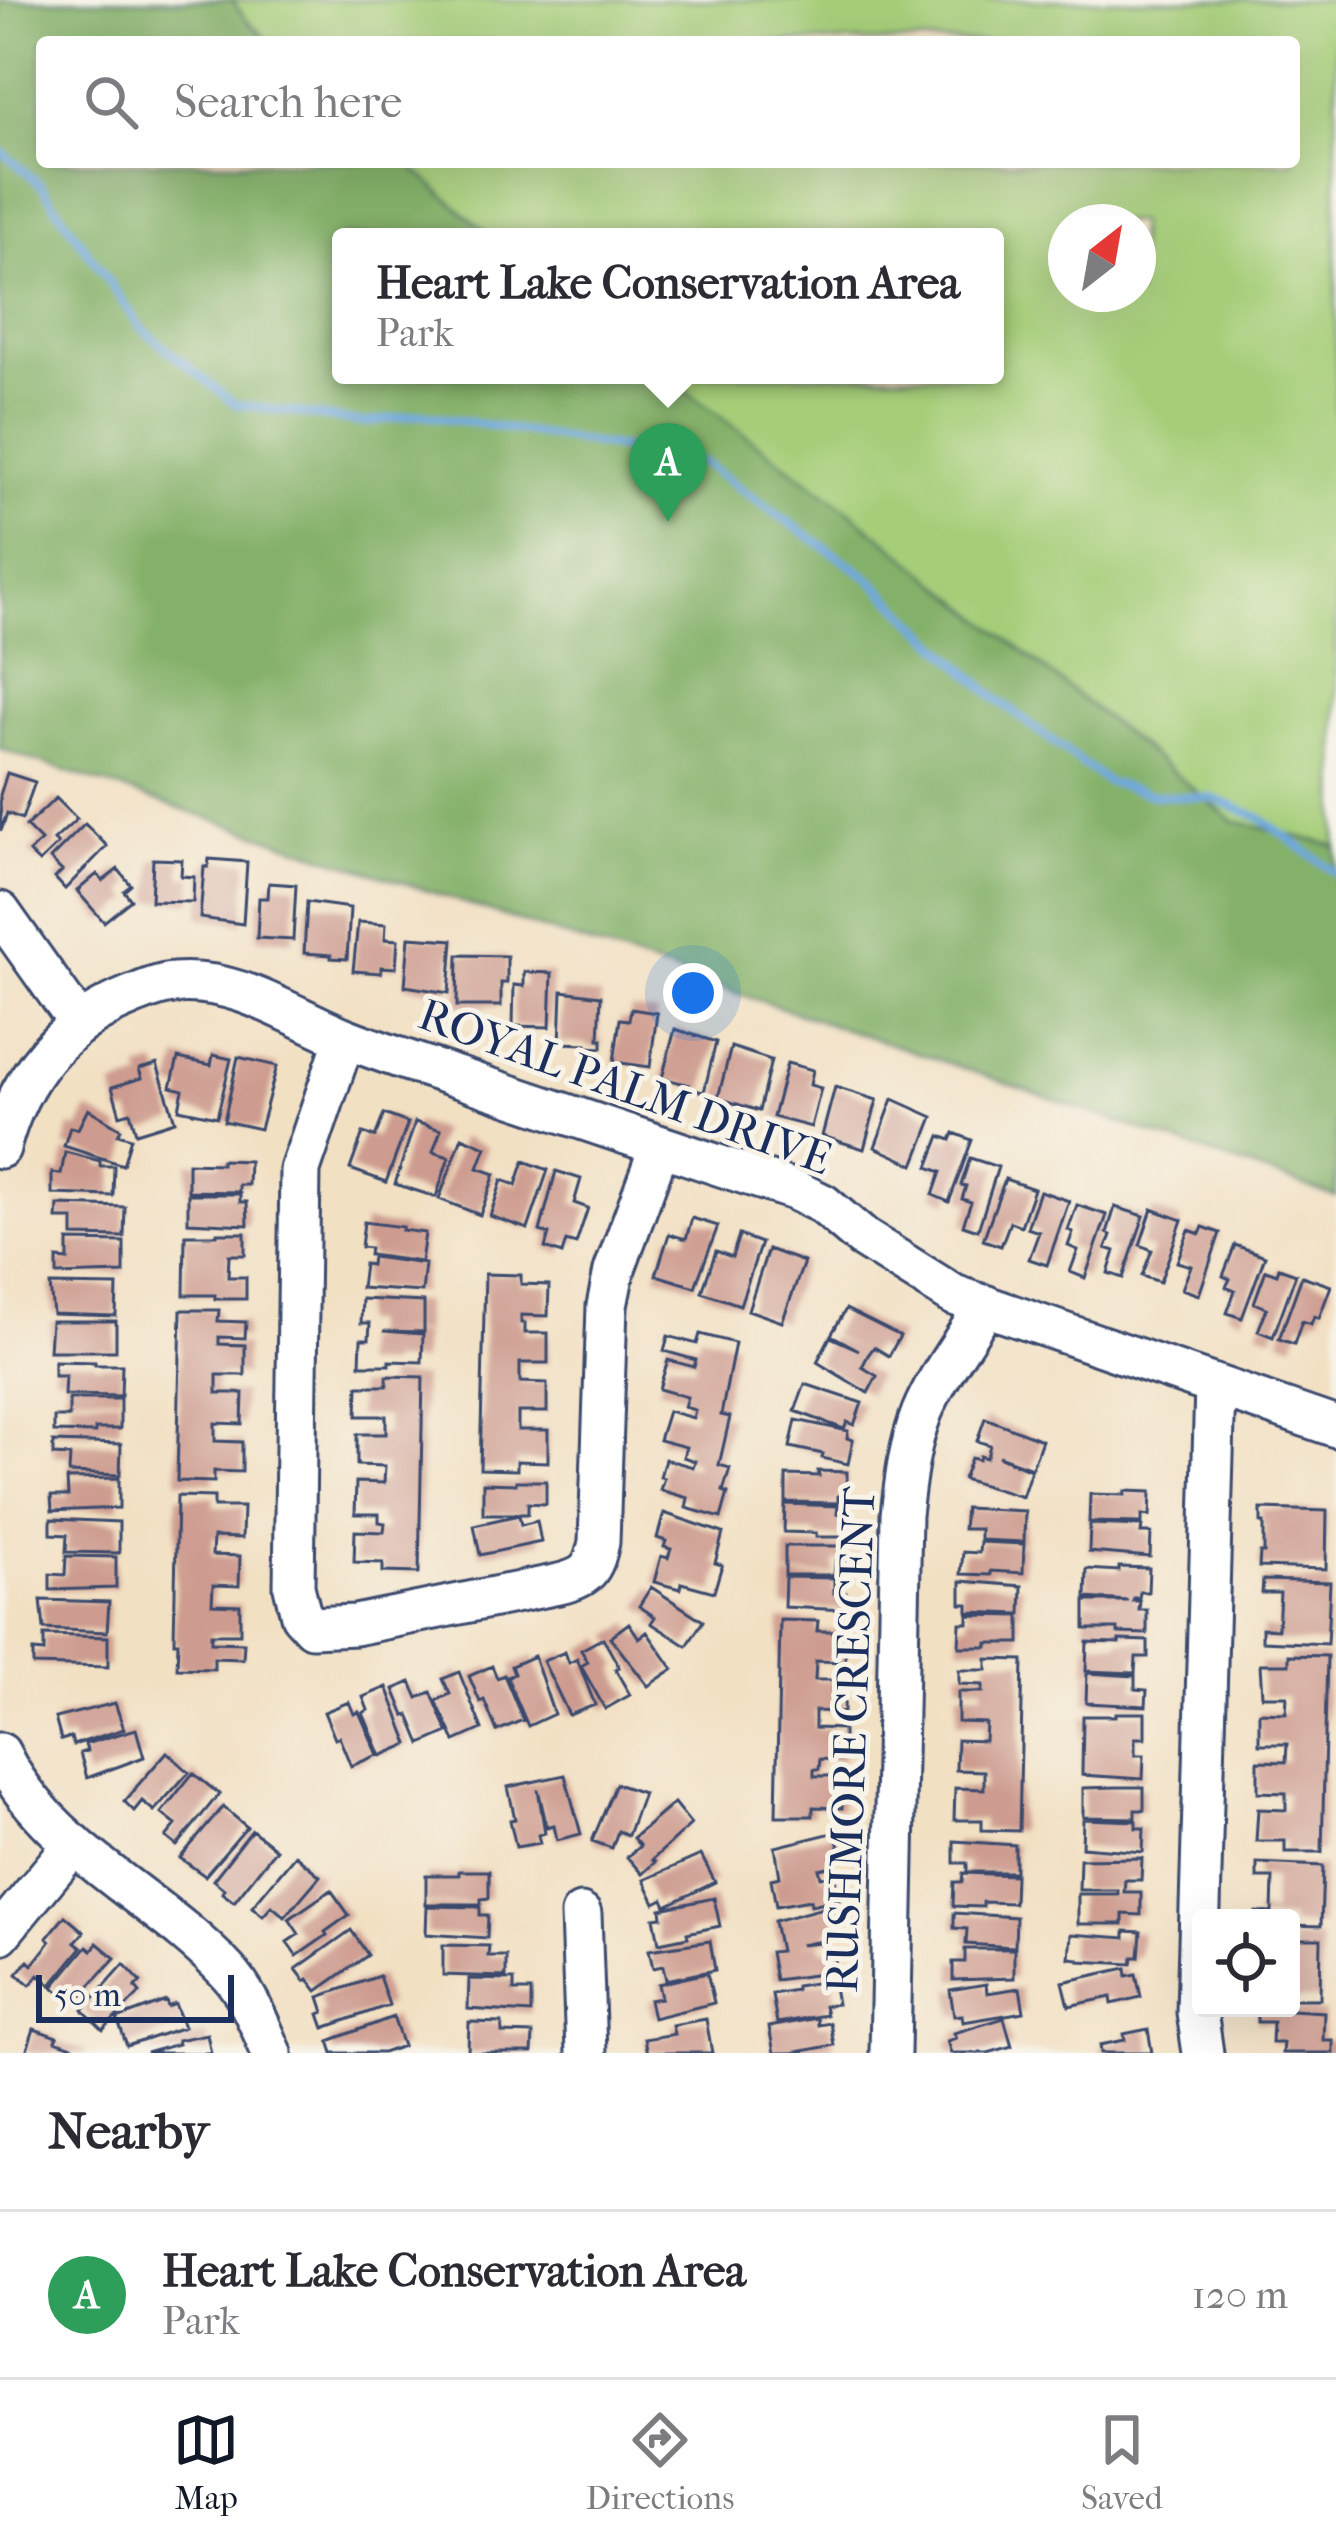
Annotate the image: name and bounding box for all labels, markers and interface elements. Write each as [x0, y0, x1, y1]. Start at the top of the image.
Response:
search box [36, 36, 1300, 168]
icon: search [78, 69, 144, 135]
text: Search here [174, 76, 402, 129]
north arrow [1048, 204, 1156, 312]
popup [332, 228, 1004, 384]
text: Heart Lake Conservation Area [376, 257, 960, 310]
text: Park [376, 310, 454, 356]
pin: A [629, 423, 707, 522]
your location [663, 963, 723, 1023]
street label: ROYAL PALM DRIVE [412, 988, 838, 1186]
street label: RUSHMORE CRESCENT [816, 1485, 886, 1994]
map controls [1192, 1909, 1300, 2017]
button: locate [1192, 1909, 1300, 2017]
scale bar [36, 1969, 234, 2022]
text: 50 m [54, 1976, 121, 2015]
text: Nearby [48, 2101, 209, 2161]
text: Heart Lake Conservation Area [162, 2245, 746, 2298]
text: A [74, 2272, 100, 2318]
text: 120 m [1192, 2272, 1288, 2318]
text: Park [162, 2298, 240, 2344]
tab: Map [173, 2407, 239, 2518]
tab: Directions [586, 2407, 734, 2518]
tab: Saved [1081, 2407, 1163, 2518]

